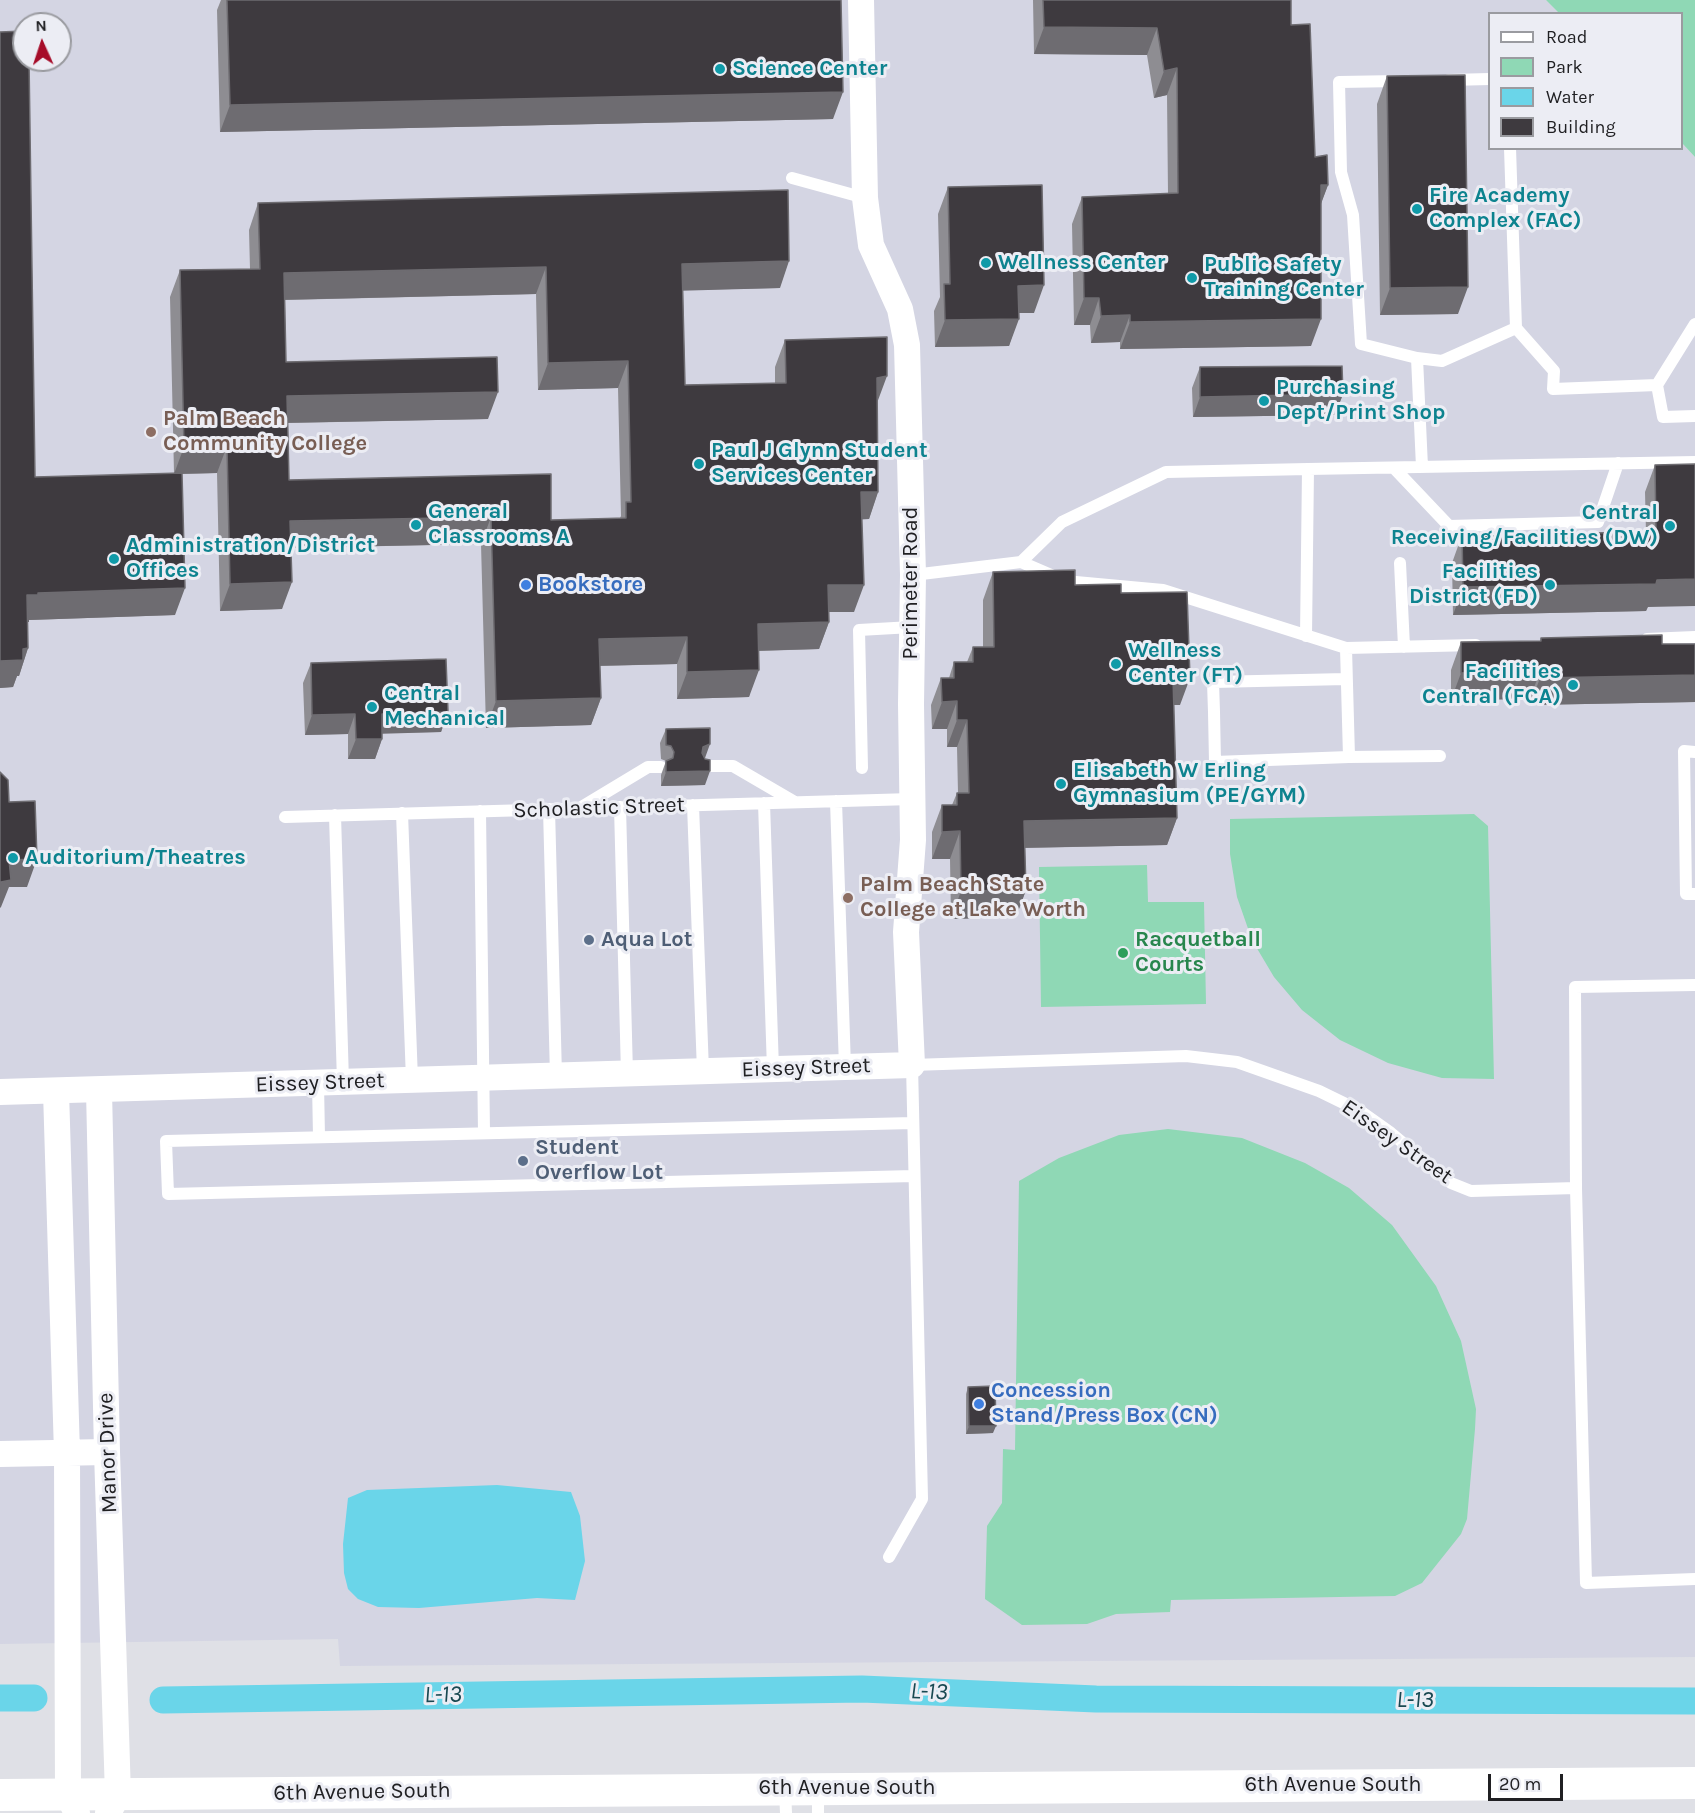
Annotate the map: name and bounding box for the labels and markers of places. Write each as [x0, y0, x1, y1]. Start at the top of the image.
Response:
place label: Science Center [732, 56, 887, 82]
marker: Science Center [713, 62, 727, 76]
place label: Fire Academy Complex (FAC) [1429, 183, 1582, 234]
marker: Fire Academy Complex (FAC) [1410, 202, 1424, 216]
place label: Wellness Center [998, 250, 1165, 276]
place label: Public Safety Training Center [1204, 252, 1364, 304]
marker: Wellness Center [979, 256, 993, 270]
marker: Public Safety Training Center [1185, 271, 1199, 285]
place label: Purchasing Dept/Print Shop [1276, 375, 1445, 427]
marker: Purchasing Dept/Print Shop [1257, 394, 1271, 408]
place label: Palm Beach Community College [163, 406, 367, 458]
marker: Palm Beach Community College [144, 425, 158, 439]
place label: Paul J Glynn Student Services Center [711, 438, 928, 490]
marker: Paul J Glynn Student Services Center [692, 457, 706, 471]
place label: General Classrooms A [428, 499, 570, 550]
place label: Central Receiving/Facilities (DW) [1391, 500, 1658, 552]
marker: General Classrooms A [409, 518, 423, 532]
marker: Central Receiving/Facilities (DW) [1663, 519, 1677, 533]
place label: Administration/District Offices [126, 533, 375, 584]
marker: Administration/District Offices [107, 552, 121, 566]
place label: Facilities District (FD) [1409, 559, 1538, 610]
place label: Bookstore [538, 572, 643, 598]
marker: Bookstore [519, 578, 533, 592]
marker: Facilities District (FD) [1543, 578, 1557, 592]
place label: Wellness Center (FT) [1128, 638, 1243, 690]
marker: Wellness Center (FT) [1109, 657, 1123, 671]
place label: Facilities Central (FCA) [1422, 659, 1561, 710]
marker: Facilities Central (FCA) [1566, 678, 1580, 692]
place label: Central Mechanical [384, 681, 505, 732]
marker: Central Mechanical [365, 700, 379, 714]
place label: Elisabeth W Erling Gymnasium (PE/GYM) [1073, 758, 1306, 810]
marker: Elisabeth W Erling Gymnasium (PE/GYM) [1054, 777, 1068, 791]
place label: Auditorium/Theatres [25, 845, 246, 871]
marker: Auditorium/Theatres [6, 851, 20, 865]
place label: Palm Beach State College at Lake Worth [860, 872, 1086, 924]
marker: Palm Beach State College at Lake Worth [841, 891, 855, 905]
place label: Aqua Lot [601, 927, 692, 953]
place label: Racquetball Courts [1135, 927, 1261, 978]
marker: Aqua Lot [582, 933, 596, 947]
marker: Racquetball Courts [1116, 946, 1130, 960]
place label: Student Overflow Lot [535, 1135, 663, 1186]
marker: Student Overflow Lot [516, 1154, 530, 1168]
place label: Concession Stand/Press Box (CN) [991, 1378, 1218, 1430]
marker: Concession Stand/Press Box (CN) [972, 1397, 986, 1411]

